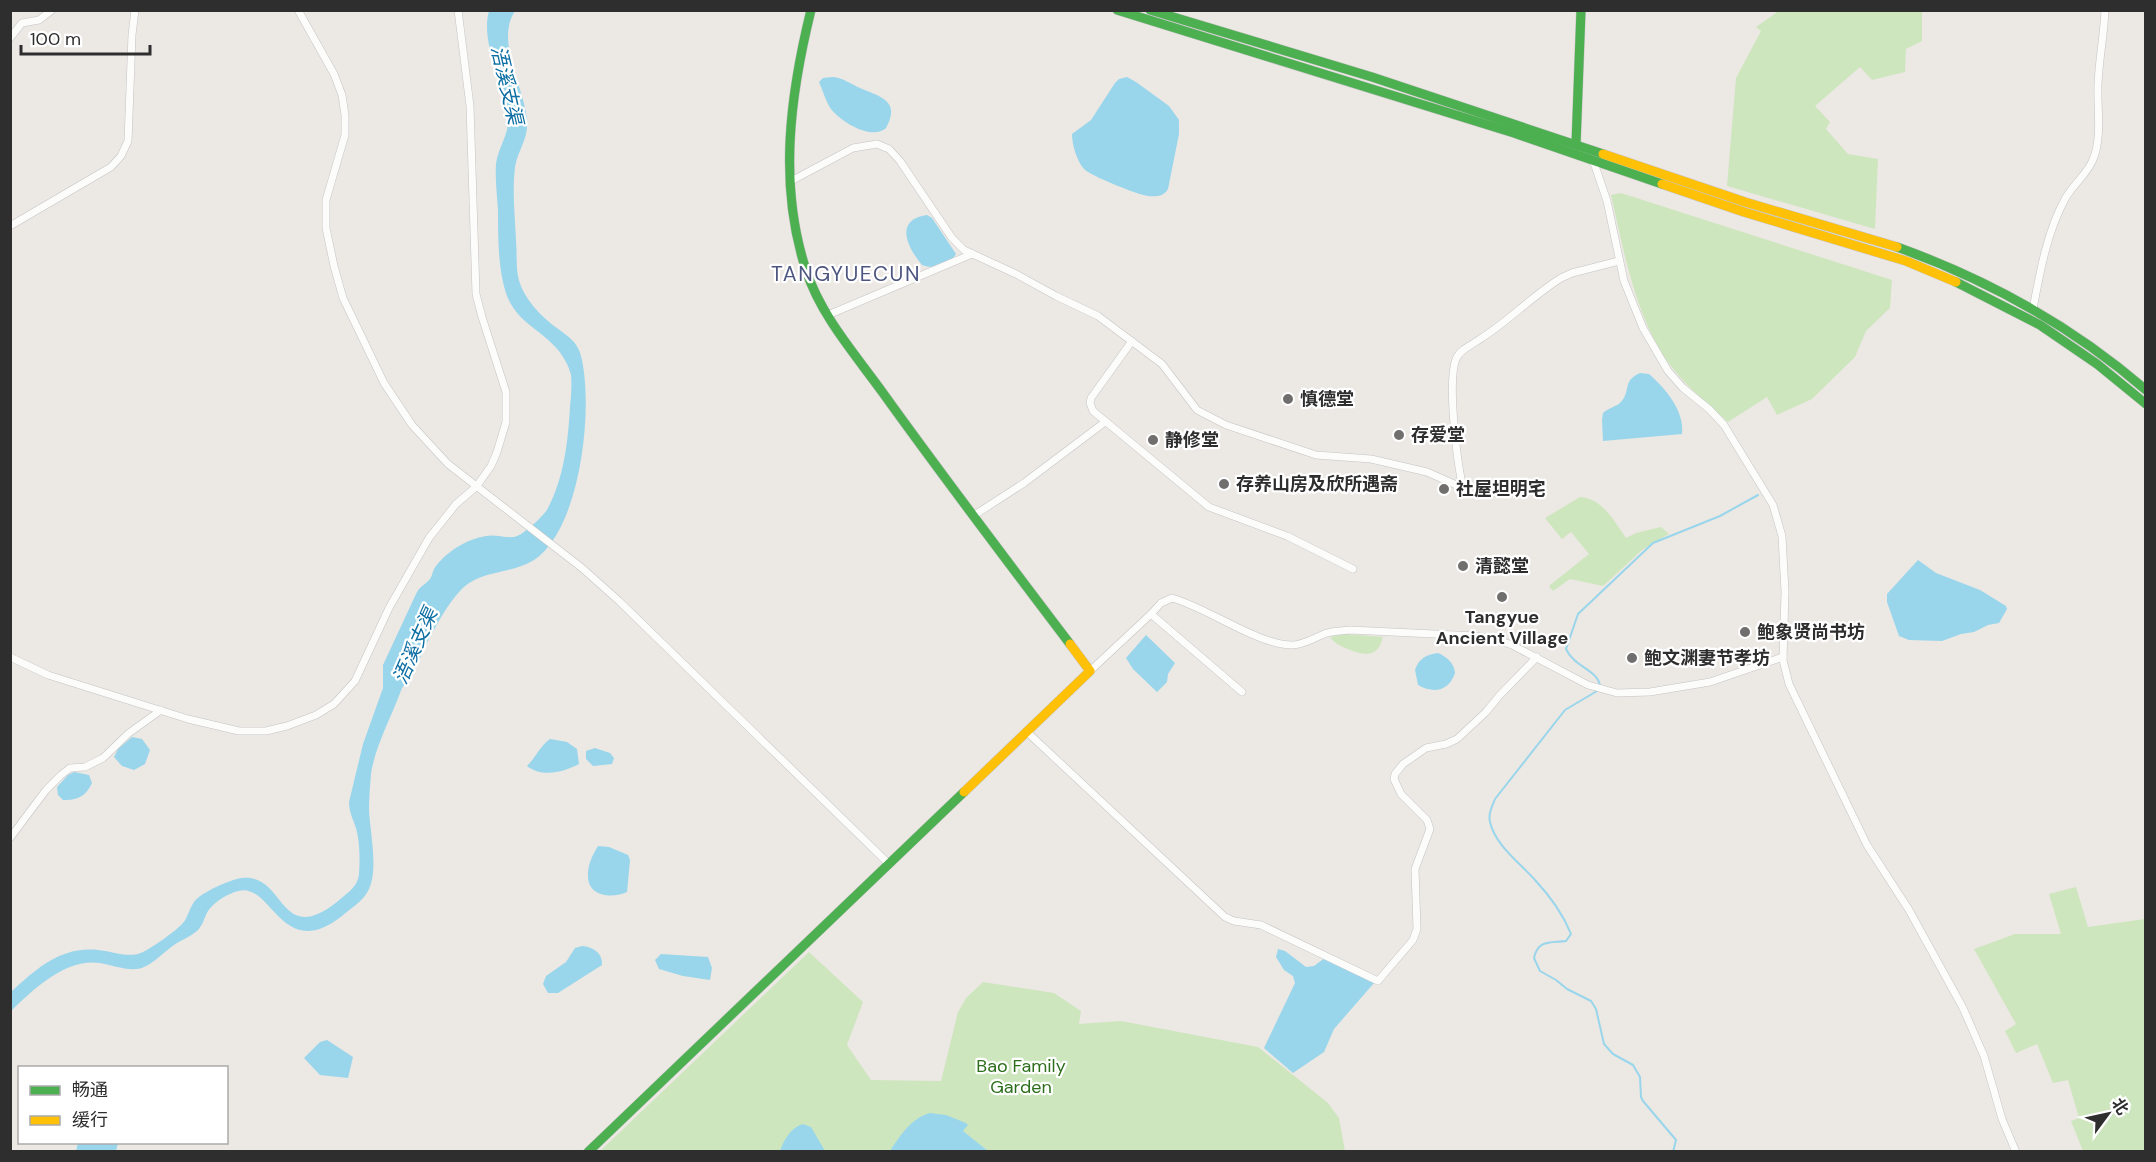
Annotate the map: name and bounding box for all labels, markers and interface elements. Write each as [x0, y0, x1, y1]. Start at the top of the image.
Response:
scale bar [21, 18, 150, 56]
text: 100 m [30, 27, 81, 51]
water label: 浯溪支渠 [485, 43, 529, 130]
district label: TANGYUECUN [771, 260, 921, 288]
place label: 慎德堂 [1300, 387, 1354, 411]
marker: 慎德堂 [1281, 392, 1295, 406]
place label: 存爱堂 [1411, 423, 1465, 447]
place label: 静修堂 [1165, 428, 1219, 452]
marker: 存爱堂 [1392, 428, 1406, 442]
marker: 静修堂 [1146, 433, 1160, 447]
place label: 存养山房及欣所遇斋 [1236, 472, 1398, 496]
marker: 存养山房及欣所遇斋 [1217, 477, 1231, 491]
place label: 社屋坦明宅 [1456, 477, 1546, 501]
marker: 社屋坦明宅 [1437, 482, 1451, 496]
place label: 清懿堂 [1475, 554, 1529, 578]
marker: 清懿堂 [1456, 559, 1470, 573]
marker: Tangyue Ancient Village [1495, 590, 1509, 604]
water label: 浯溪支渠 [387, 601, 444, 688]
place label: Tangyue Ancient Village [1436, 605, 1569, 650]
place label: 鲍象贤尚书坊 [1757, 620, 1865, 644]
marker: 鲍象贤尚书坊 [1738, 625, 1752, 639]
place label: 鲍文渊妻节孝坊 [1644, 646, 1770, 670]
marker: 鲍文渊妻节孝坊 [1625, 651, 1639, 665]
park label: Bao Family Garden [976, 1054, 1066, 1099]
legend [18, 1066, 228, 1144]
text: 畅通 [72, 1078, 108, 1102]
north arrow [2078, 1084, 2138, 1144]
text: 北 [2107, 1094, 2133, 1119]
text: 缓行 [72, 1108, 108, 1132]

